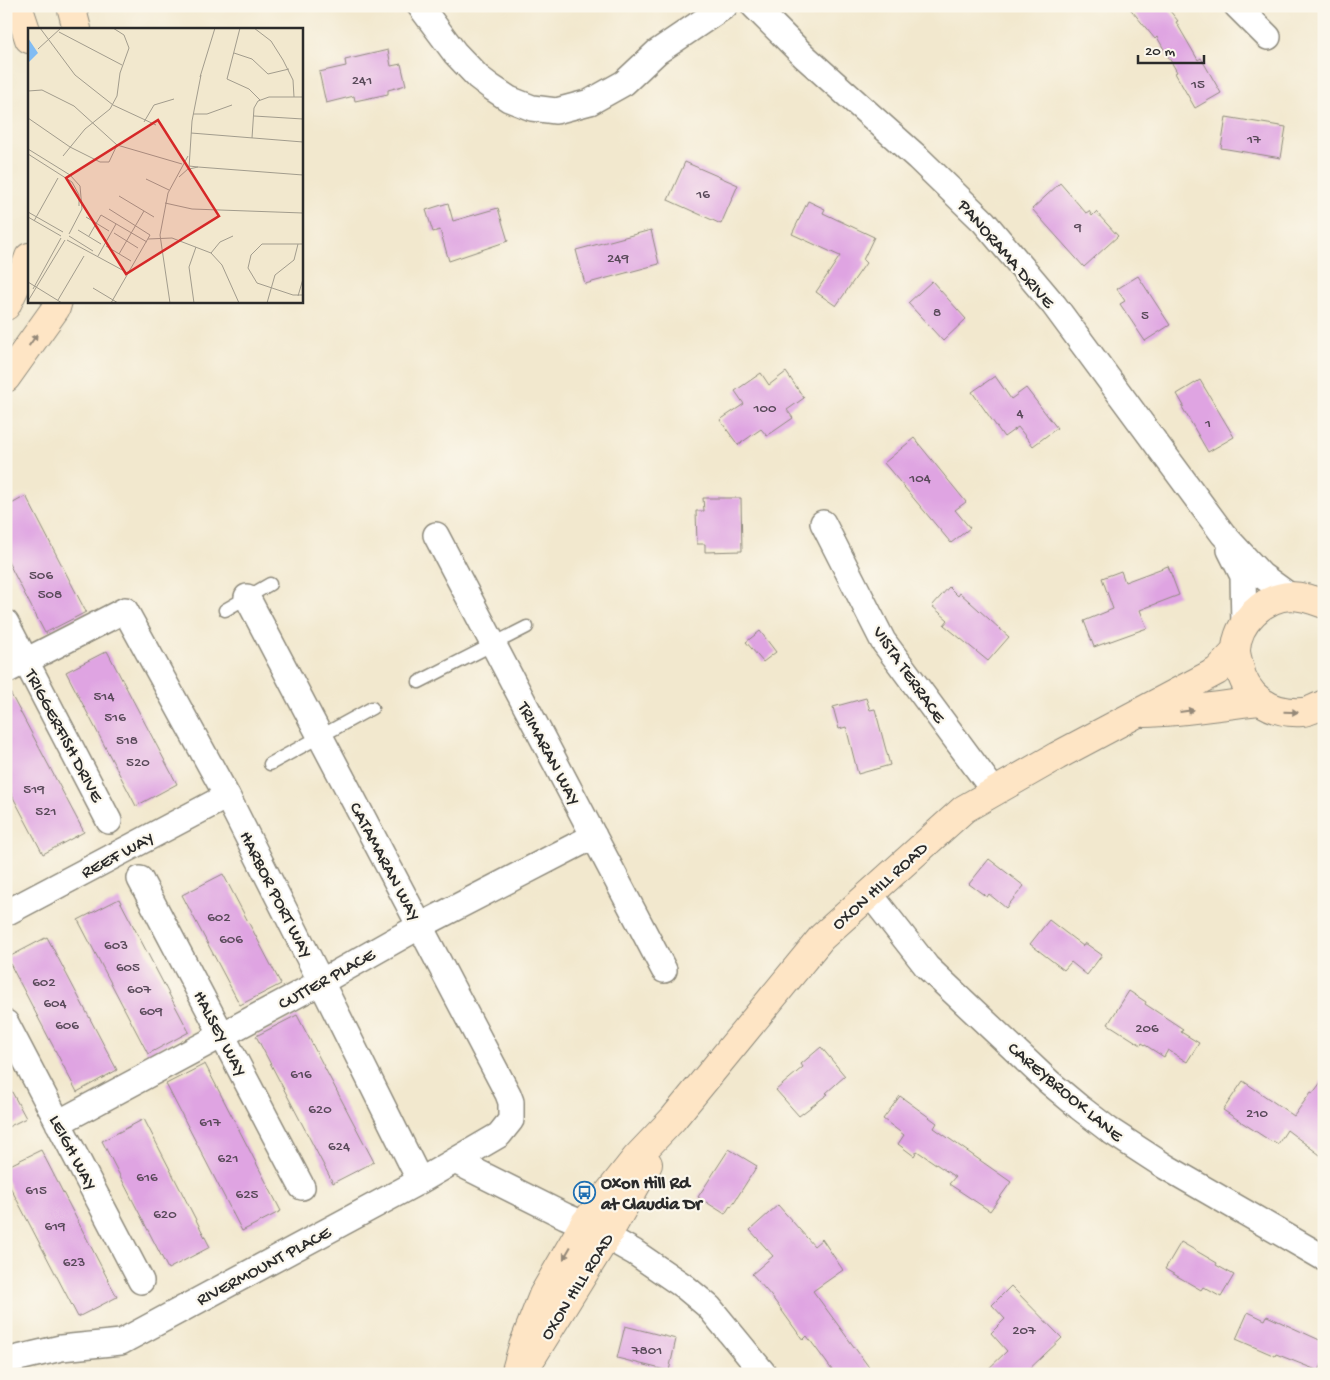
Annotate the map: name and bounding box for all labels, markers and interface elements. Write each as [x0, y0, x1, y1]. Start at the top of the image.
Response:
inset map [28, 28, 302, 302]
scale bar [1138, 32, 1204, 64]
text: 20 m [1145, 43, 1175, 61]
house number: 241 [352, 72, 372, 90]
house number: 15 [1190, 76, 1205, 94]
house number: 17 [1246, 131, 1262, 149]
house number: 16 [695, 186, 710, 204]
street label: PANORAMA DRIVE [952, 195, 1059, 314]
house number: 9 [1073, 219, 1082, 237]
house number: 249 [607, 250, 629, 268]
house number: 8 [933, 304, 941, 322]
house number: 5 [1141, 307, 1149, 325]
one-way arrow [28, 333, 38, 347]
house number: 100 [752, 400, 777, 418]
house number: 4 [1016, 405, 1024, 423]
house number: 1 [1204, 415, 1211, 433]
house number: 104 [908, 470, 931, 488]
house number: 506 [29, 567, 53, 585]
house number: 508 [38, 586, 62, 604]
street label: VISTA TERRACE [866, 622, 949, 728]
street label: TRIGGERFISH DRIVE [19, 665, 107, 807]
house number: 514 [93, 688, 115, 706]
street label: TRIMARAN WAY [511, 698, 584, 809]
one-way arrow [1179, 706, 1195, 714]
one-way arrow [1284, 708, 1300, 716]
house number: 516 [104, 709, 126, 727]
house number: 518 [116, 732, 138, 750]
house number: 520 [126, 754, 150, 772]
house number: 519 [23, 781, 45, 799]
street label: CATAMARAN WAY [344, 799, 424, 925]
house number: 521 [35, 803, 57, 821]
street label: REEF WAY [78, 828, 158, 884]
street label: HARBOR PORT WAY [234, 828, 316, 962]
street label: OXON HILL ROAD [828, 838, 933, 935]
house number: 602 [207, 909, 231, 927]
house number: 606 [219, 931, 243, 949]
house number: 603 [104, 937, 128, 955]
street label: CUTTER PLACE [275, 945, 380, 1015]
house number: 605 [116, 959, 140, 977]
house number: 602 [32, 974, 56, 992]
house number: 607 [127, 981, 152, 999]
street label: HALSEY WAY [187, 988, 250, 1081]
house number: 604 [43, 995, 67, 1013]
house number: 609 [139, 1003, 163, 1021]
house number: 606 [55, 1017, 79, 1035]
house number: 206 [1135, 1020, 1159, 1038]
street label: CAREYBROOK LANE [1002, 1039, 1127, 1148]
house number: 616 [290, 1066, 312, 1084]
house number: 620 [308, 1101, 332, 1119]
house number: 210 [1246, 1105, 1268, 1123]
street label: LEIGH WAY [43, 1112, 100, 1194]
house number: 617 [199, 1114, 222, 1132]
house number: 624 [328, 1138, 350, 1156]
house number: 621 [217, 1150, 239, 1168]
house number: 616 [136, 1169, 158, 1187]
place label: Oxon Hill Rd at Claudia Dr [600, 1174, 704, 1216]
bus stop icon: Oxon Hill Rd at Claudia Dr [573, 1180, 597, 1204]
house number: 615 [25, 1182, 47, 1200]
house number: 625 [236, 1186, 259, 1204]
house number: 620 [153, 1206, 177, 1224]
house number: 619 [44, 1218, 66, 1236]
street label: RIVERMOUNT PLACE [193, 1223, 336, 1311]
street label: OXON HILL ROAD [537, 1230, 619, 1345]
one-way arrow [562, 1246, 571, 1259]
house number: 623 [63, 1254, 86, 1272]
house number: 207 [1012, 1322, 1037, 1340]
house number: 7801 [631, 1342, 662, 1360]

